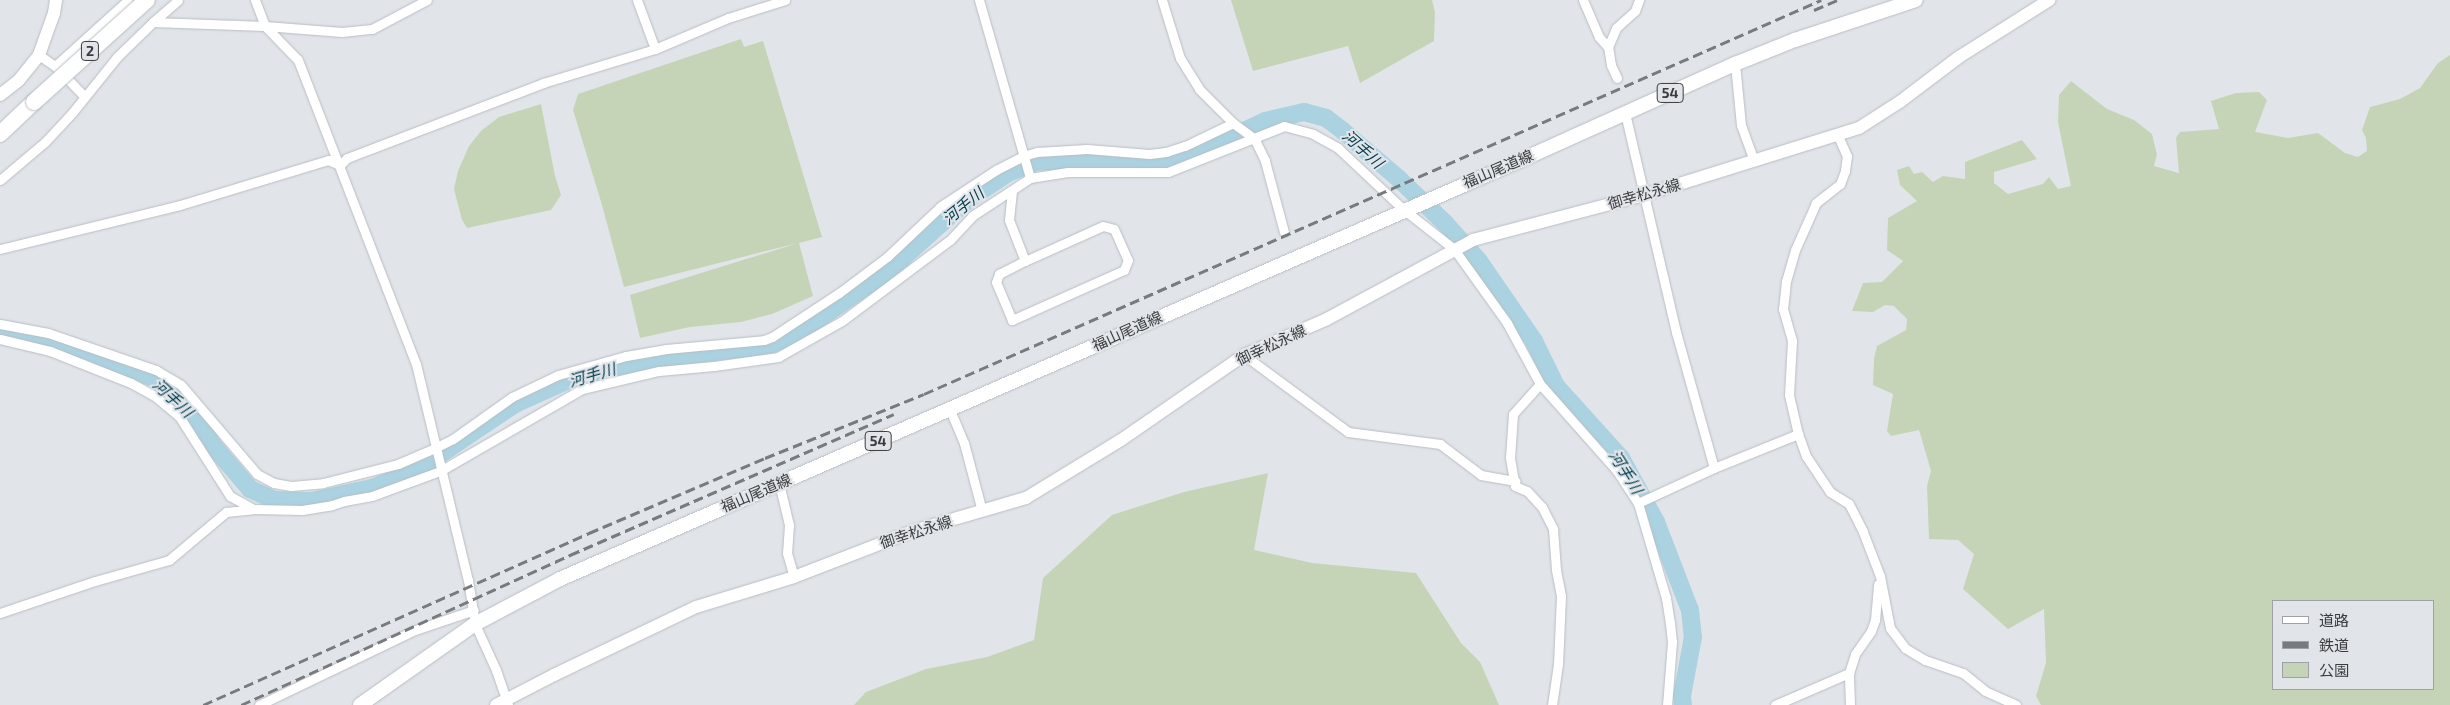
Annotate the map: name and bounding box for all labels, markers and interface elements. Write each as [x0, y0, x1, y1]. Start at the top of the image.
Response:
road number: 2 [80, 40, 100, 62]
road number: 54 [1656, 82, 1684, 105]
water label: 河手川 [1339, 126, 1387, 172]
street label: 福山尾道線 [1460, 146, 1536, 192]
street label: 御幸松永線 [1605, 175, 1683, 213]
water label: 河手川 [938, 183, 988, 229]
street label: 福山尾道線 [1089, 308, 1165, 354]
street label: 御幸松永線 [1233, 321, 1309, 369]
water label: 河手川 [566, 359, 618, 391]
water label: 河手川 [149, 375, 197, 421]
road number: 54 [864, 430, 892, 452]
water label: 河手川 [1605, 447, 1647, 497]
street label: 福山尾道線 [718, 470, 794, 516]
street label: 御幸松永線 [878, 512, 954, 552]
legend [2272, 600, 2435, 690]
text: 道路 [2319, 611, 2349, 629]
text: 鉄道 [2319, 636, 2349, 654]
text: 公園 [2319, 661, 2349, 679]

